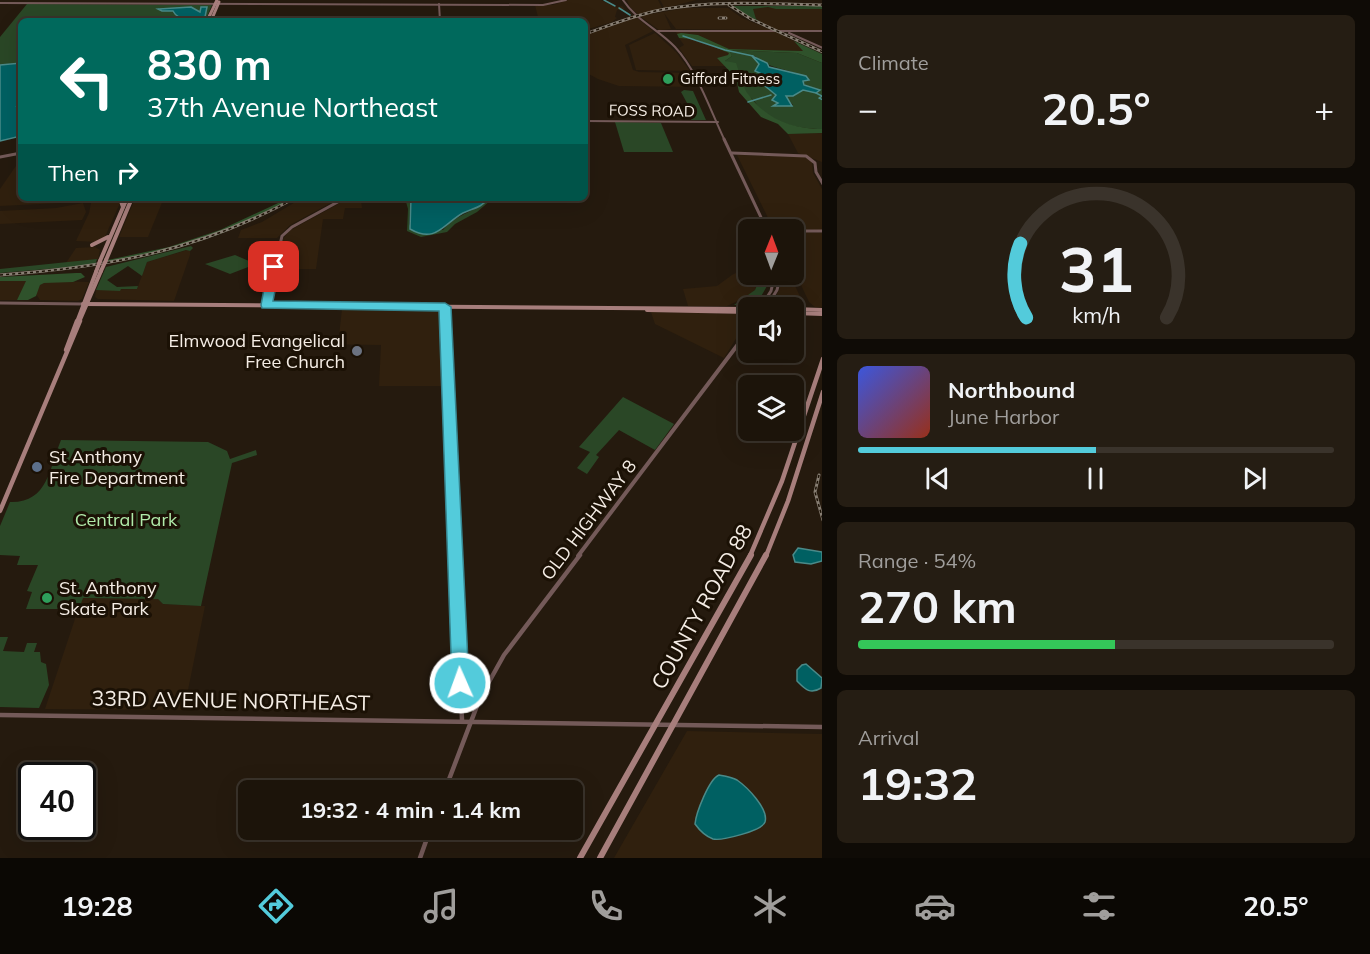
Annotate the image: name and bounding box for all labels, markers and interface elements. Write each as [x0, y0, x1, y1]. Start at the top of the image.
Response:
text: 830 m [147, 38, 272, 91]
icon: left [48, 42, 126, 120]
text: Climate [858, 50, 929, 75]
place label: Gifford Fitness [680, 69, 780, 88]
marker: Gifford Fitness [661, 72, 675, 86]
text: 20.5° [1041, 80, 1151, 136]
text: − [858, 88, 878, 129]
text: + [1314, 88, 1334, 129]
text: 37th Avenue Northeast [147, 90, 438, 124]
street label: FOSS ROAD [609, 100, 695, 121]
icon: right [111, 156, 144, 189]
text: Then [48, 159, 99, 187]
north arrow [738, 219, 804, 285]
map controls [738, 219, 804, 441]
text: 31 [1059, 229, 1133, 308]
pin [248, 241, 299, 292]
icon: arrive [257, 250, 290, 283]
button: sound [738, 297, 804, 363]
text: km/h [1072, 301, 1120, 328]
place label: Elmwood Evangelical Free Church [169, 329, 345, 373]
marker: Elmwood Evangelical Free Church [350, 344, 364, 358]
button: layers [738, 375, 804, 441]
text: Northbound [948, 376, 1075, 404]
text: June Harbor [948, 404, 1059, 429]
place label: St Anthony Fire Department [49, 445, 185, 489]
street label: OLD HIGHWAY 8 [536, 455, 641, 584]
marker: St Anthony Fire Department [30, 460, 44, 474]
icon: previous [921, 462, 954, 495]
icon: pause [1079, 462, 1112, 495]
icon: next [1238, 462, 1271, 495]
park label: Central Park [75, 508, 178, 531]
street label: COUNTY ROAD 88 [645, 520, 757, 693]
text: Range · 54% [858, 548, 976, 573]
place label: St. Anthony Skate Park [59, 576, 157, 620]
text: 270 km [858, 578, 1017, 634]
marker: St. Anthony Skate Park [40, 591, 54, 605]
position arrow [428, 651, 492, 715]
street label: 33RD AVENUE NORTHEAST [91, 685, 371, 715]
text: Arrival [858, 725, 919, 750]
text: 19:32 [858, 755, 977, 811]
speed limit sign: 40 [18, 762, 96, 840]
text: 19:32 · 4 min · 1.4 km [300, 796, 521, 824]
icon: directions [255, 885, 297, 927]
icon: music [420, 885, 462, 927]
icon: phone [585, 885, 627, 927]
icon: climate [749, 885, 791, 927]
icon: car [914, 885, 956, 927]
icon: filters [1078, 885, 1120, 927]
text: 19:28 [61, 889, 133, 923]
text: 20.5° [1243, 889, 1309, 923]

